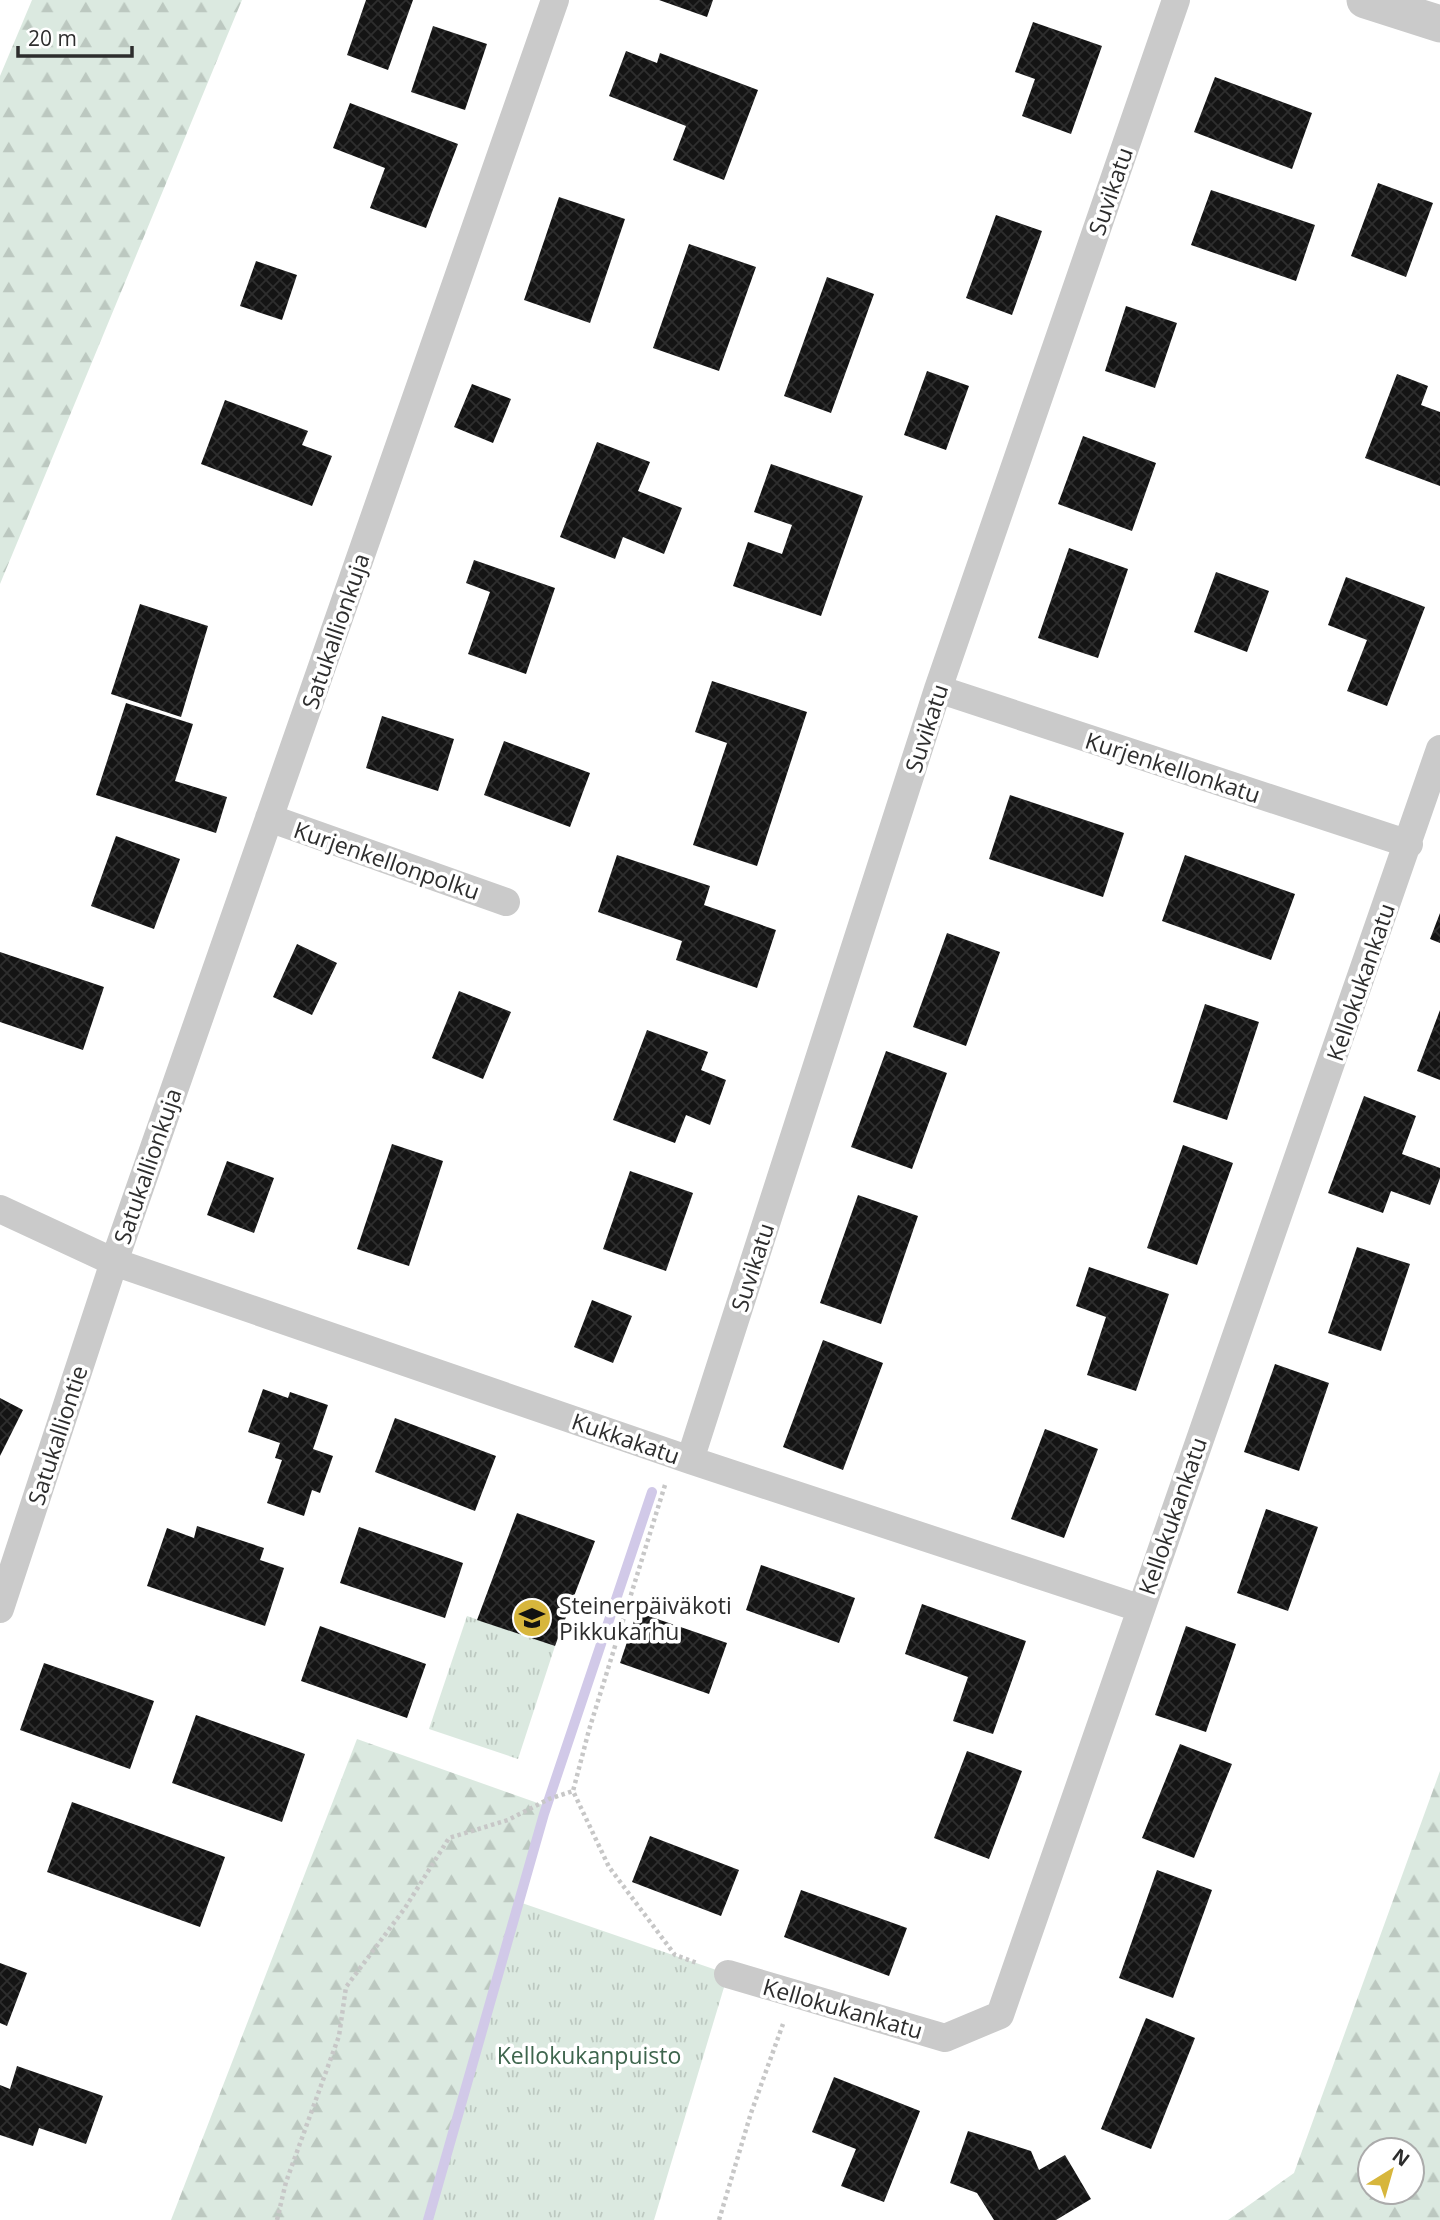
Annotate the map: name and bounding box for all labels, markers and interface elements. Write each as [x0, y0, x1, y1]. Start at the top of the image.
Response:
scale bar [18, 14, 131, 58]
text: 20 m [28, 24, 77, 52]
street label: Suvikatu [1080, 143, 1140, 239]
street label: Satukallionkuja [293, 549, 377, 713]
street label: Suvikatu [897, 680, 955, 776]
street label: Kurjenkellonkatu [1081, 724, 1265, 810]
street label: Kurjenkellonpolku [290, 813, 484, 907]
street label: Kellokukankatu [1318, 899, 1402, 1065]
street label: Satukallionkuja [105, 1084, 189, 1248]
street label: Suvikatu [723, 1219, 781, 1315]
street label: Satukalliontie [19, 1361, 95, 1509]
street label: Kukkakatu [568, 1405, 684, 1471]
street label: Kellokukankatu [1130, 1433, 1214, 1599]
place label: Steinerpäiväkoti Pikkukarhu [559, 1589, 732, 1647]
school or university icon: Steinerpäiväkoti Pikkukarhu [511, 1597, 553, 1639]
street label: Kellokukankatu [759, 1970, 927, 2046]
park label: Kellokukanpuisto [497, 2039, 681, 2071]
north arrow [1356, 2136, 1426, 2206]
text: N [1387, 2142, 1415, 2172]

